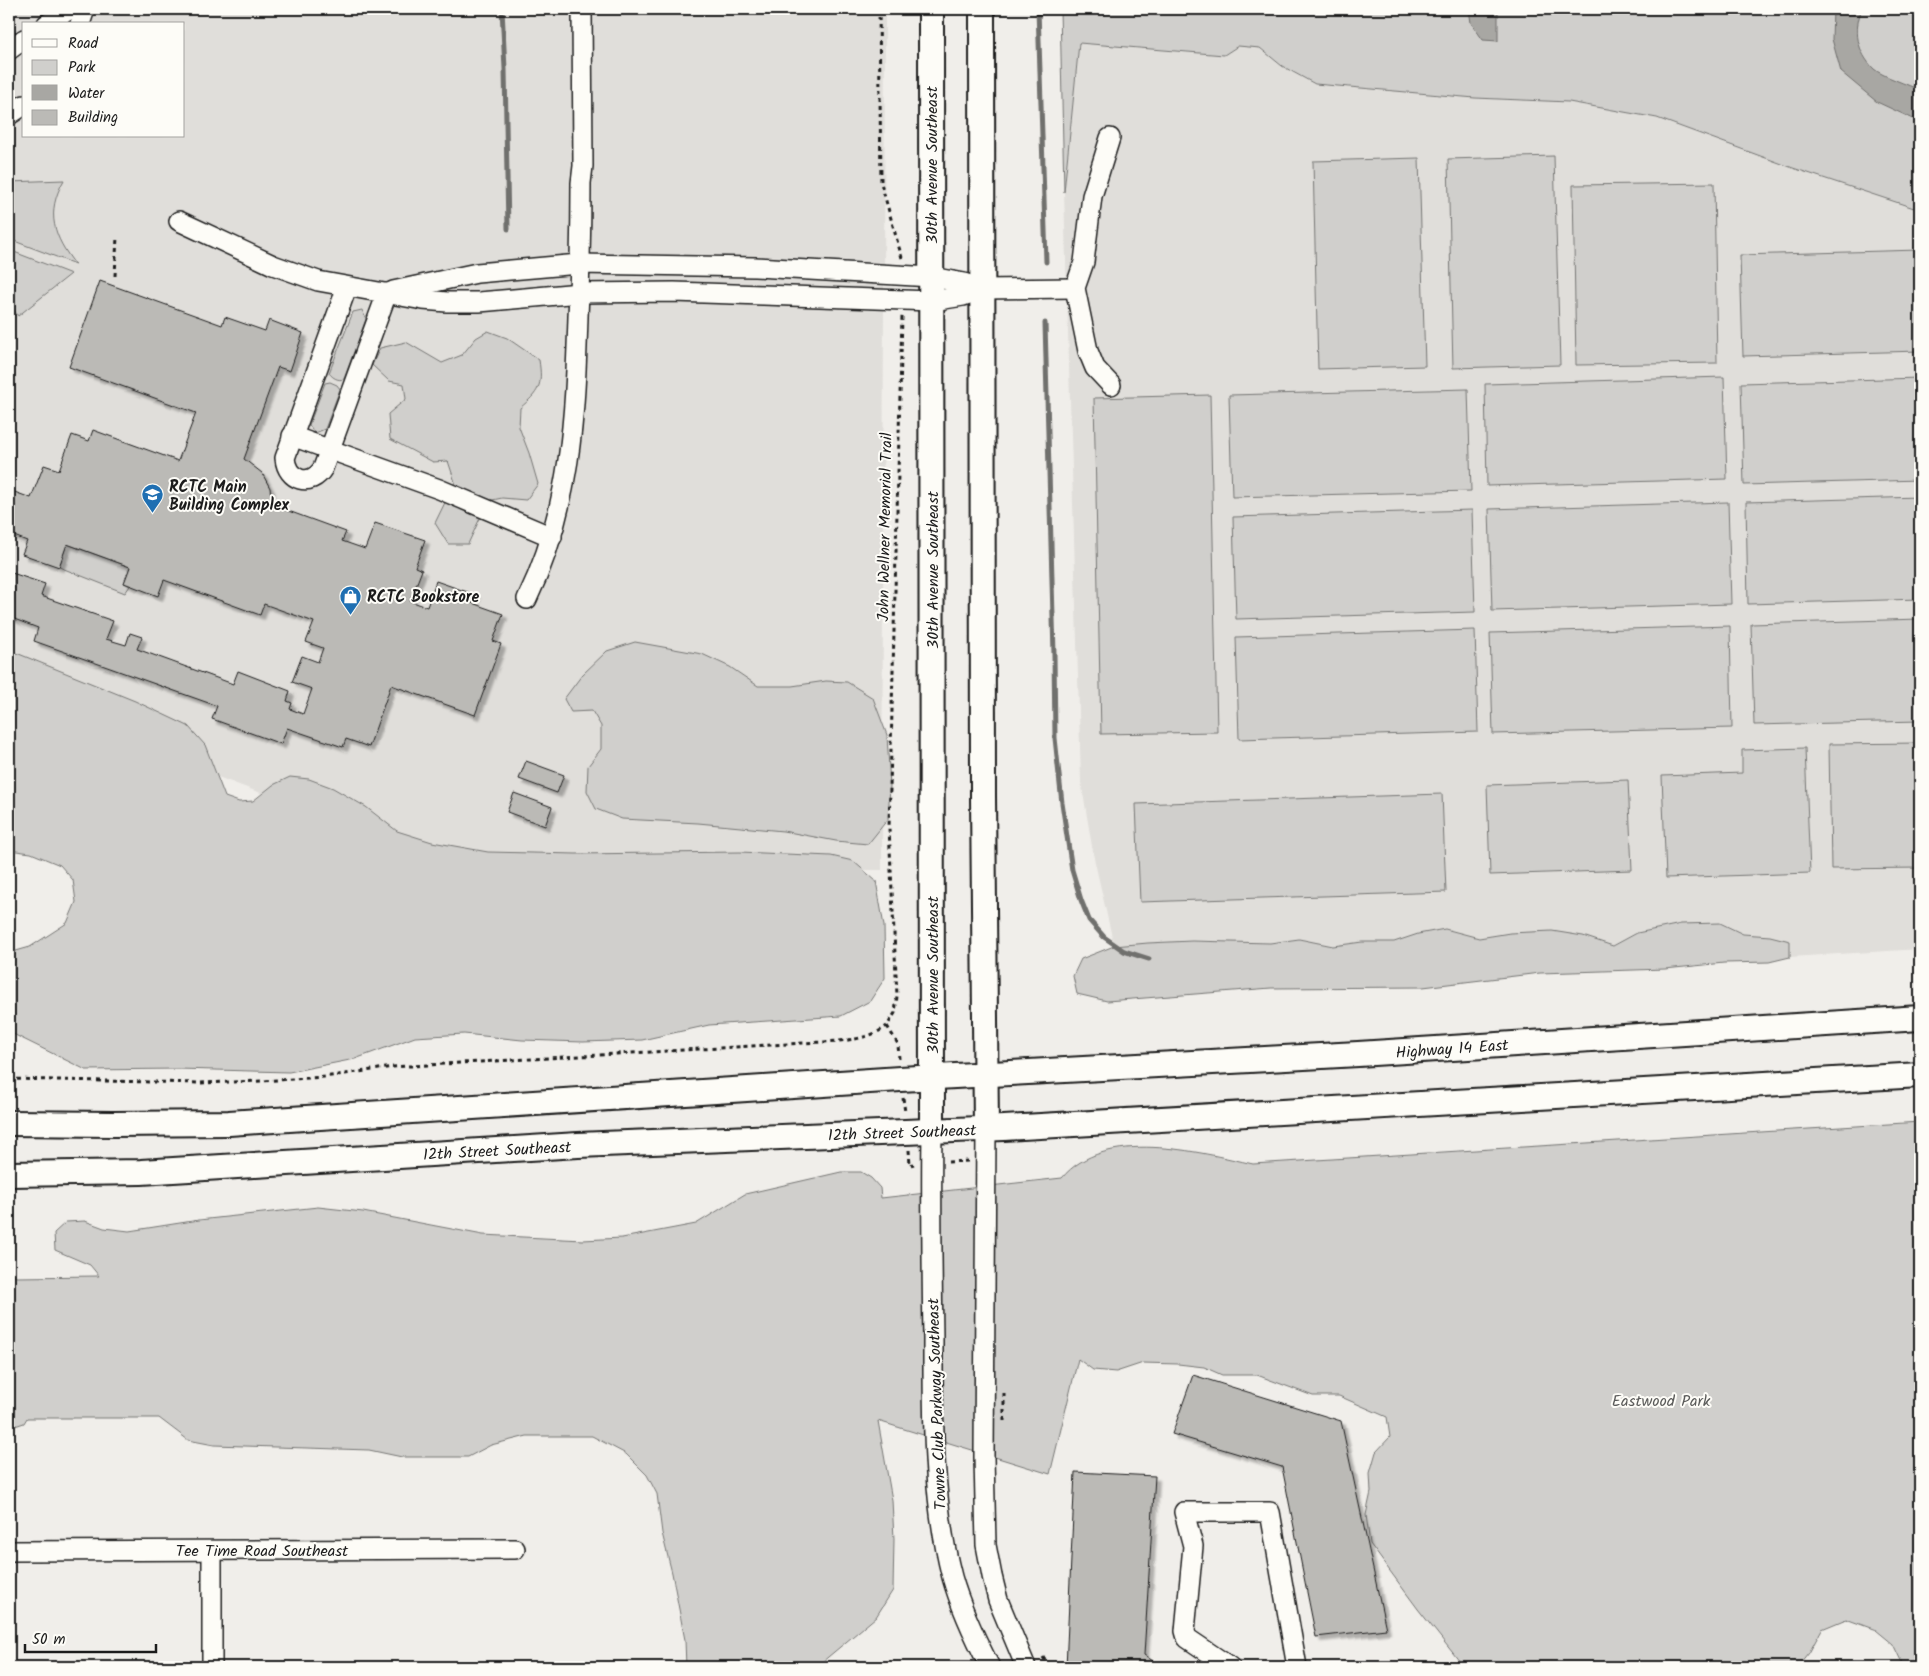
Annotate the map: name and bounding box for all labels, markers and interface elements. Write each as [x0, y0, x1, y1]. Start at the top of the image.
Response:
legend [22, 22, 185, 138]
text: Road [68, 32, 99, 56]
text: Park [68, 56, 96, 80]
text: Water [68, 82, 105, 106]
street label: 30th Avenue Southeast [920, 85, 945, 244]
text: Building [68, 106, 118, 130]
street label: John Wellner Memorial Trail [871, 432, 900, 622]
place label: RCTC Main Building Complex [169, 475, 290, 518]
school or university icon: RCTC Main Building Complex [141, 483, 165, 514]
street label: 30th Avenue Southeast [921, 490, 946, 649]
shop icon: RCTC Bookstore [339, 584, 363, 615]
place label: RCTC Bookstore [367, 585, 479, 610]
street label: 30th Avenue Southeast [921, 895, 946, 1054]
street label: Highway 14 East [1395, 1033, 1510, 1066]
street label: 12th Street Southeast [827, 1118, 977, 1149]
street label: 12th Street Southeast [422, 1135, 573, 1168]
street label: Towne Club Parkway Southeast [921, 1297, 954, 1510]
park label: Eastwood Park [1612, 1389, 1711, 1414]
street label: Tee Time Road Southeast [176, 1539, 349, 1564]
scale bar [25, 1621, 156, 1653]
text: 50 m [32, 1628, 66, 1652]

